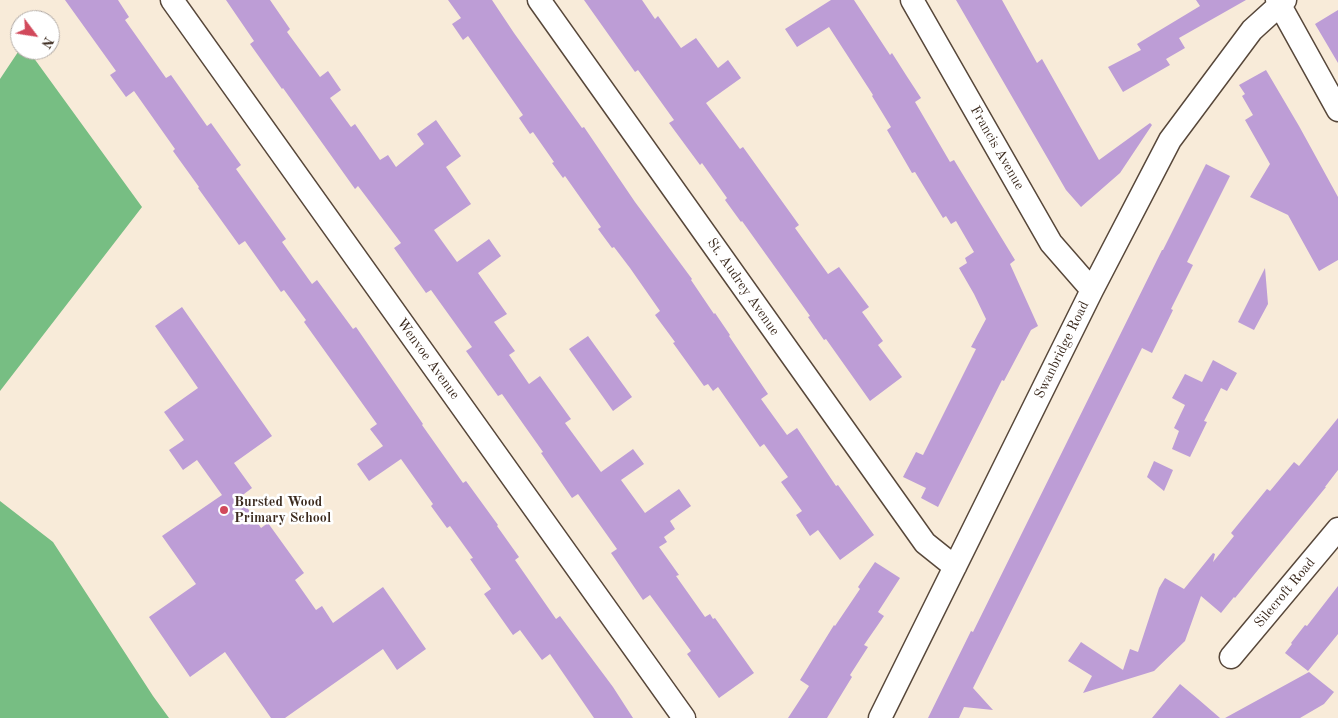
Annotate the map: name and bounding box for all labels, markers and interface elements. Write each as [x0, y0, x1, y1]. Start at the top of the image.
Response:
north arrow [10, 10, 60, 60]
text: N [38, 34, 56, 50]
street label: Francis Avenue [966, 103, 1028, 193]
street label: St. Audrey Avenue [703, 235, 783, 339]
street label: Swanbridge Road [1031, 298, 1093, 402]
street label: Wenvoe Avenue [393, 315, 463, 403]
place label: Bursted Wood Primary School [234, 494, 331, 526]
marker: Bursted Wood Primary School [218, 504, 230, 516]
street label: Silecroft Road [1251, 555, 1319, 631]

